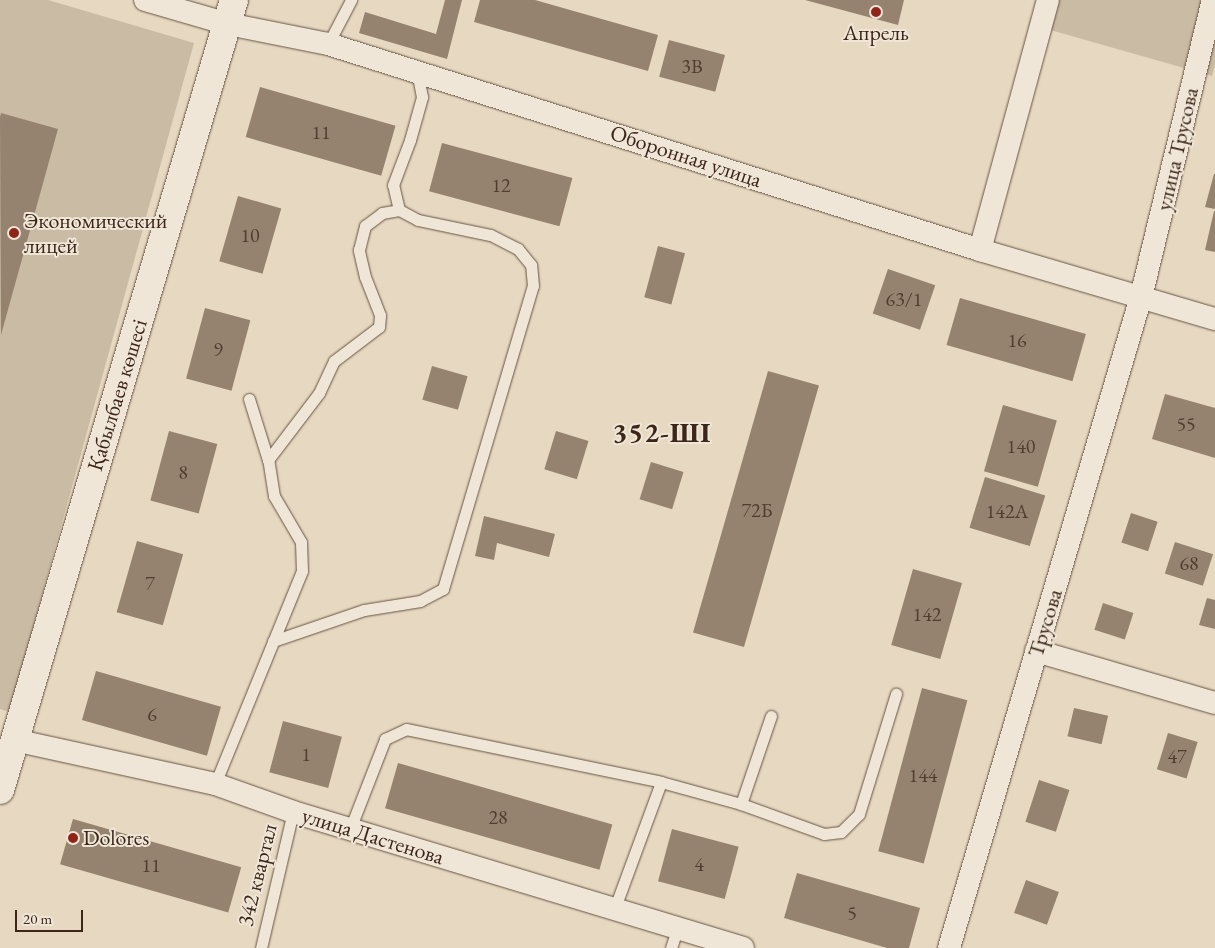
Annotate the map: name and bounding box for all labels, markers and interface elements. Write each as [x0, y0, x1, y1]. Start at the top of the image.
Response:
marker: Апрель [870, 6, 882, 18]
place label: Апрель [843, 20, 909, 46]
house number: 3В [681, 54, 703, 78]
street label: улица Трусова [1150, 85, 1204, 213]
street label: Оборонная улица [607, 119, 765, 193]
house number: 11 [311, 120, 331, 144]
house number: 12 [491, 173, 511, 197]
place label: Экономический лицей [24, 207, 167, 258]
house number: 10 [240, 223, 260, 247]
marker: Экономический лицей [8, 227, 20, 239]
house number: 63/1 [886, 287, 922, 311]
street label: Қабылбаев көшесі [81, 316, 153, 474]
house number: 16 [1007, 328, 1027, 352]
house number: 9 [213, 337, 223, 361]
house number: 55 [1176, 412, 1196, 436]
district label: 352-ШІ [612, 415, 712, 449]
house number: 140 [1007, 434, 1035, 458]
house number: 8 [178, 460, 188, 484]
house number: 72Б [742, 498, 772, 522]
house number: 142А [986, 499, 1028, 523]
house number: 68 [1179, 551, 1199, 575]
house number: 7 [145, 571, 155, 595]
street label: Трусова [1022, 586, 1068, 660]
house number: 142 [913, 602, 941, 626]
house number: 6 [147, 702, 157, 726]
house number: 1 [301, 742, 311, 766]
house number: 47 [1167, 744, 1187, 768]
house number: 144 [909, 763, 937, 787]
street label: улица Дастенова [299, 802, 447, 870]
house number: 28 [488, 805, 508, 829]
street label: 342 квартал [232, 821, 282, 929]
place label: Dolores [83, 825, 149, 851]
marker: Dolores [67, 832, 79, 844]
house number: 4 [694, 852, 704, 876]
house number: 11 [141, 853, 161, 877]
scale bar [18, 900, 85, 932]
house number: 5 [847, 901, 857, 925]
text: 20 m [23, 909, 52, 928]

